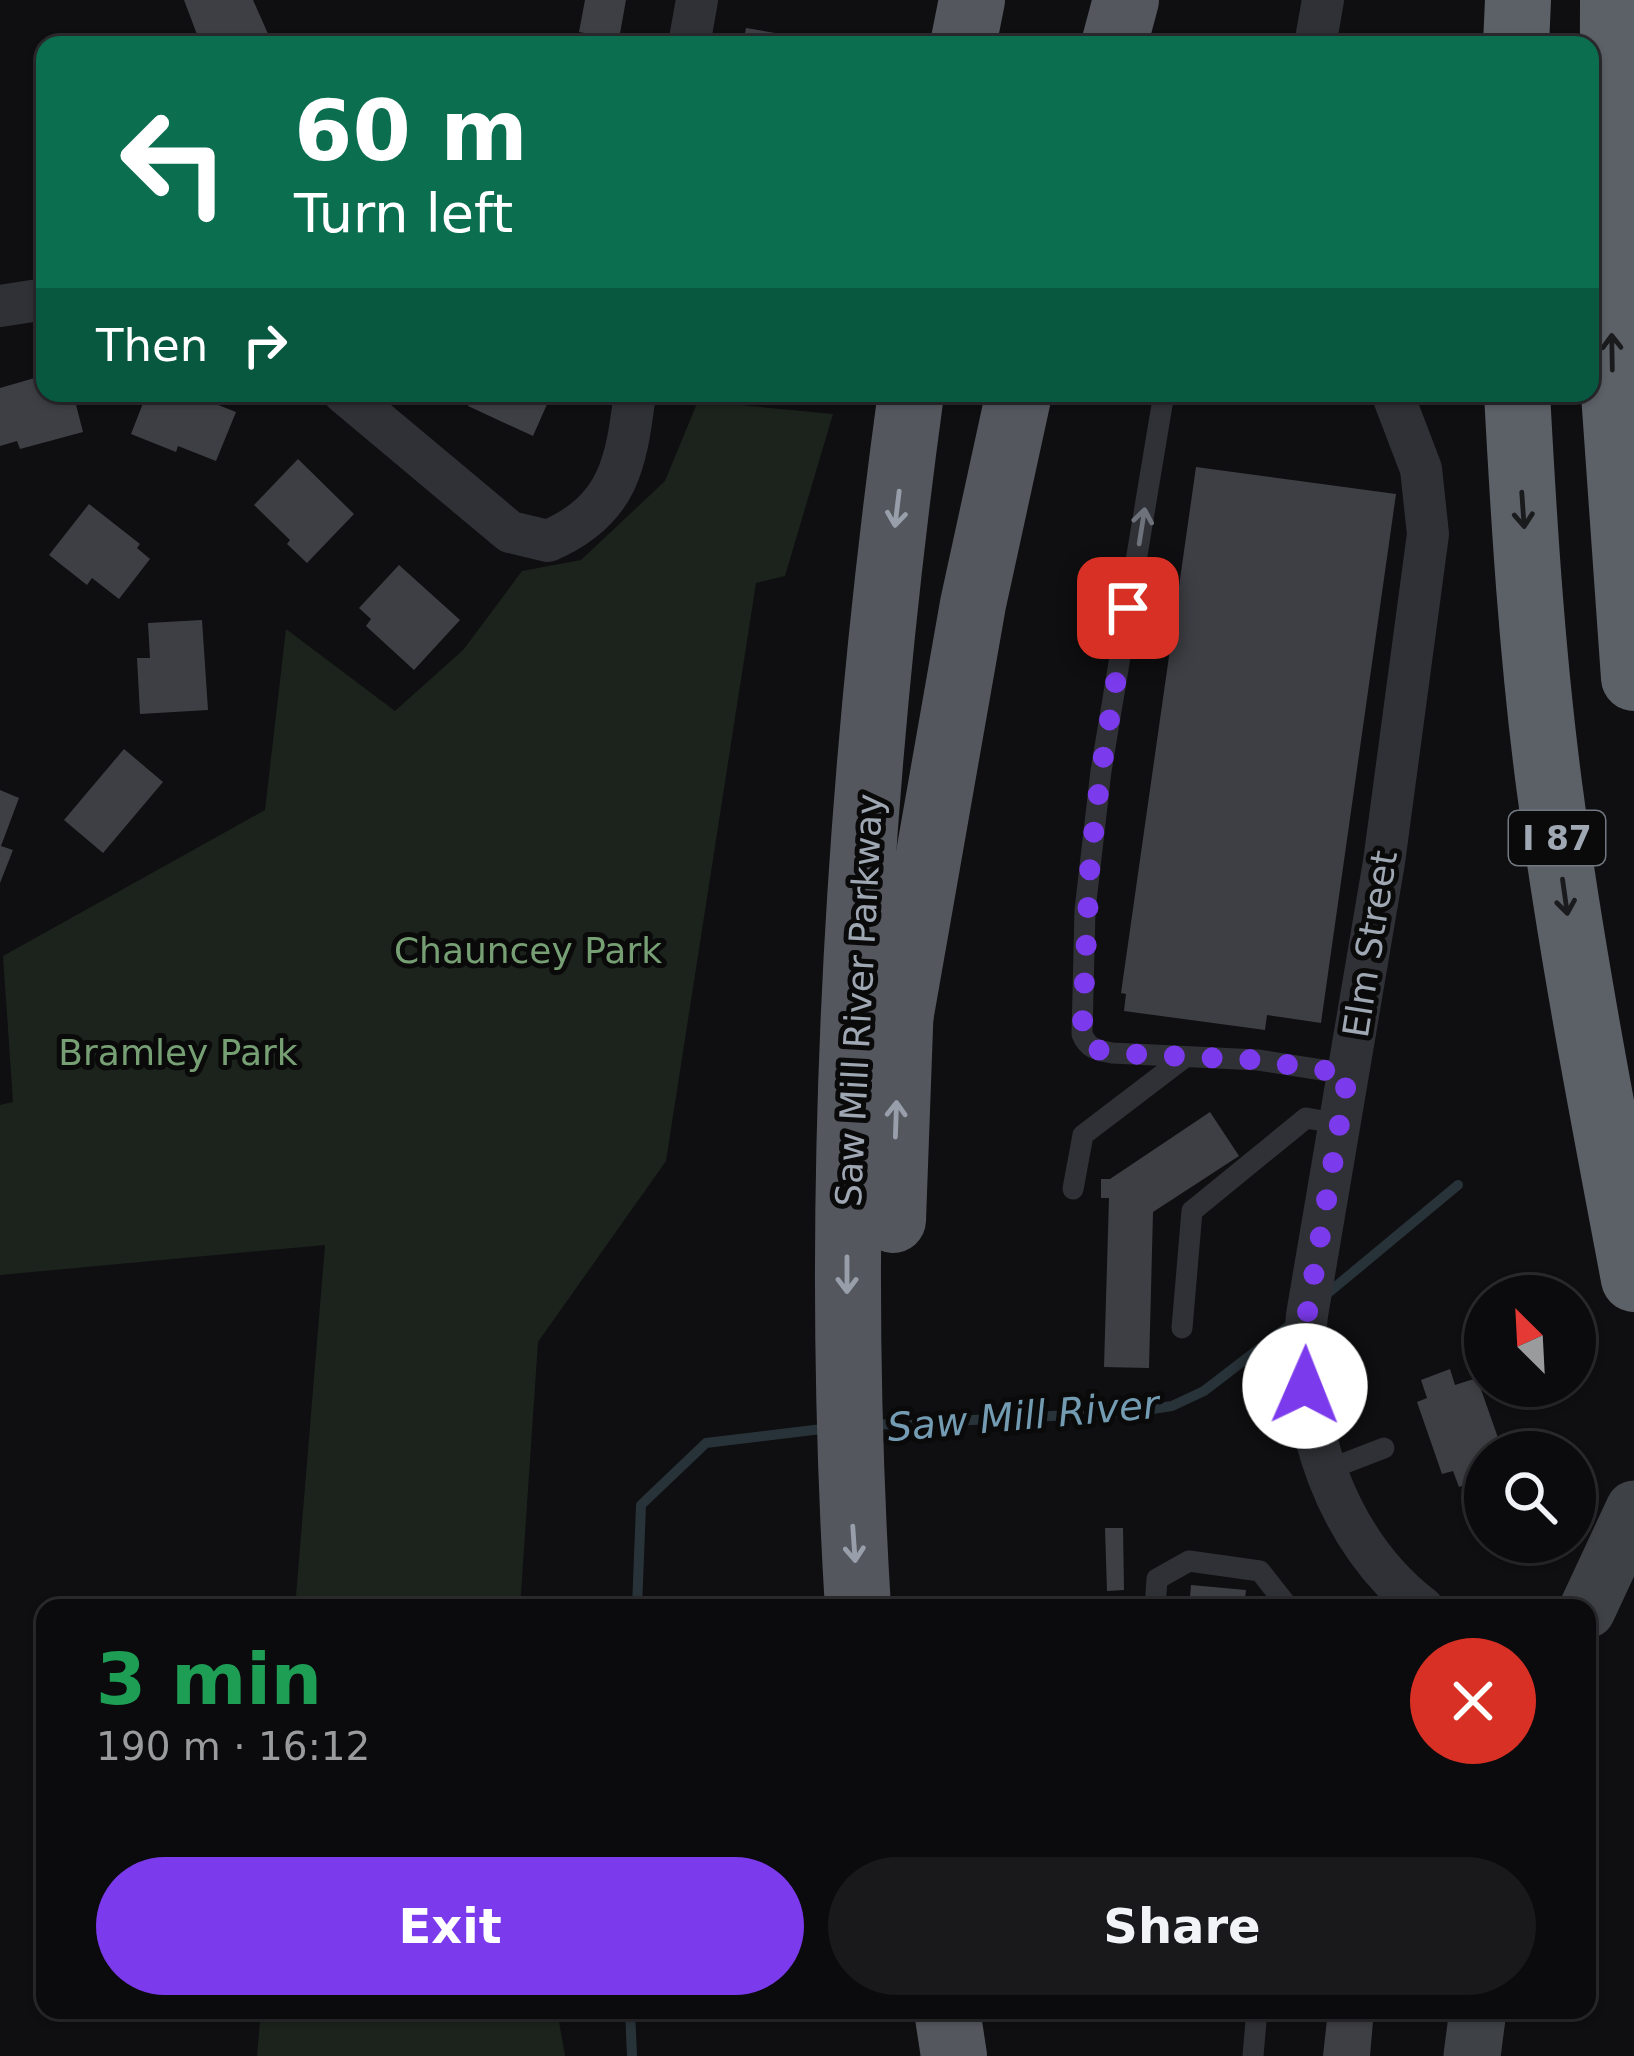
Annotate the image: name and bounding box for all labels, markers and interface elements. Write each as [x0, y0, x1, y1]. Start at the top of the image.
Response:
text: 60 m [294, 82, 528, 180]
icon: left [96, 84, 252, 240]
text: Turn left [294, 182, 513, 245]
icon: right [232, 312, 298, 378]
text: Then [96, 319, 208, 372]
one-way arrow [1600, 333, 1623, 372]
one-way arrow [885, 489, 907, 528]
one-way arrow [1512, 490, 1535, 529]
one-way arrow [1131, 507, 1154, 546]
pin [1077, 557, 1179, 659]
icon: arrive [1095, 575, 1161, 641]
street label: Saw Mill River Parkway [828, 792, 890, 1208]
road number: I 87 [1509, 811, 1605, 865]
street label: Elm Street [1335, 848, 1405, 1040]
one-way arrow [1554, 877, 1577, 916]
park label: Chauncey Park [394, 930, 662, 971]
park label: Bramley Park [58, 1032, 298, 1073]
one-way arrow [885, 1100, 908, 1139]
one-way arrow [836, 1255, 858, 1294]
north arrow [1464, 1275, 1596, 1407]
map controls [1464, 1275, 1596, 1563]
position arrow [1242, 1323, 1368, 1449]
water label: Saw Mill River [885, 1381, 1164, 1450]
button: search [1464, 1431, 1596, 1563]
one-way arrow [843, 1524, 866, 1563]
text: 3 min [96, 1637, 322, 1721]
button: close [1410, 1638, 1536, 1764]
text: 190 m · 16:12 [96, 1724, 370, 1769]
button: Exit [96, 1857, 804, 1995]
button: Share [828, 1857, 1536, 1995]

